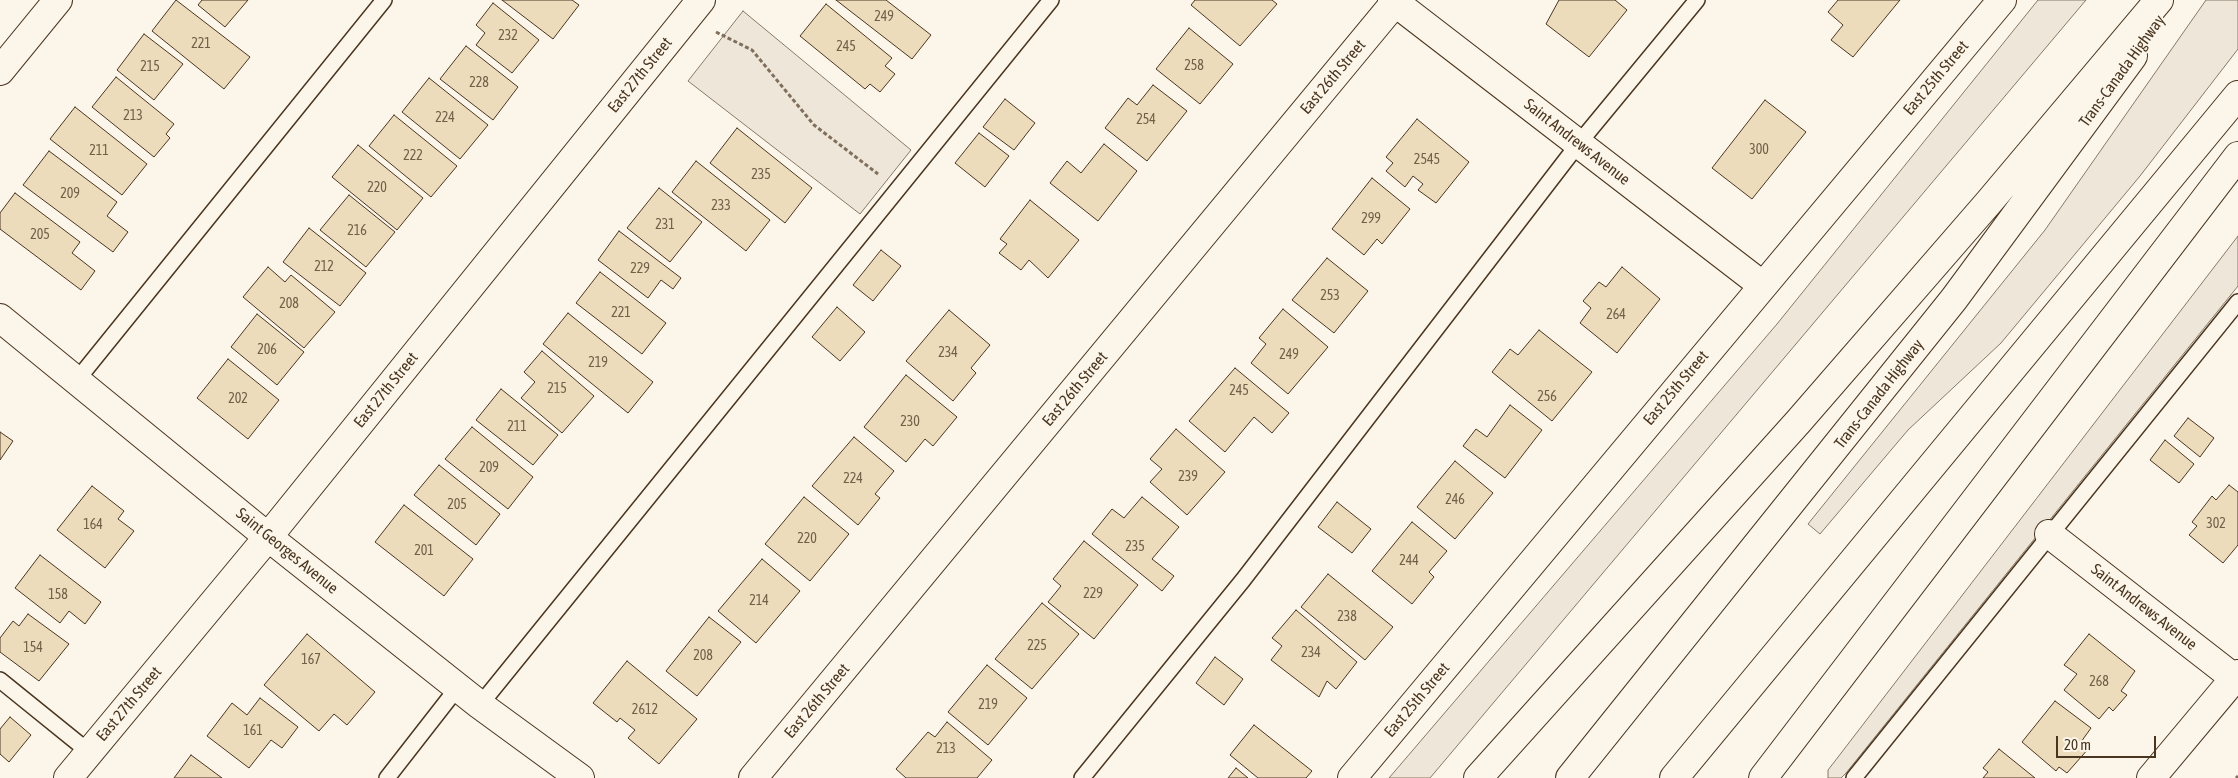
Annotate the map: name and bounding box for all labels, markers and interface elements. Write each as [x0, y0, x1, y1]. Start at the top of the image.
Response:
house number: 249 [874, 9, 894, 25]
street label: Trans-Canada Highway [2075, 11, 2169, 131]
house number: 232 [498, 28, 518, 44]
street label: East 27th Street [604, 33, 676, 117]
house number: 221 [191, 36, 211, 52]
street label: East 26th Street [1296, 36, 1370, 118]
street label: East 25th Street [1899, 37, 1973, 119]
house number: 245 [836, 39, 856, 55]
house number: 258 [1184, 58, 1204, 74]
house number: 215 [140, 59, 160, 75]
house number: 228 [469, 75, 489, 91]
street label: Saint Andrews Avenue [1520, 95, 1634, 189]
house number: 213 [123, 108, 143, 124]
house number: 224 [435, 110, 455, 126]
house number: 254 [1136, 112, 1156, 128]
house number: 300 [1749, 142, 1769, 158]
house number: 211 [89, 143, 109, 159]
house number: 222 [403, 148, 423, 164]
house number: 2545 [1414, 152, 1440, 168]
house number: 235 [751, 167, 771, 183]
house number: 220 [367, 180, 387, 196]
house number: 209 [60, 186, 80, 202]
house number: 233 [711, 198, 731, 214]
house number: 299 [1361, 211, 1381, 227]
house number: 231 [655, 217, 675, 233]
house number: 216 [347, 223, 367, 239]
house number: 205 [30, 227, 50, 243]
house number: 212 [314, 259, 334, 275]
house number: 229 [630, 261, 650, 277]
house number: 253 [1320, 288, 1340, 304]
house number: 208 [279, 296, 299, 312]
house number: 221 [611, 305, 631, 321]
house number: 264 [1606, 307, 1626, 323]
street label: Trans-Canada Highway [1830, 336, 1928, 452]
house number: 206 [257, 342, 277, 358]
house number: 234 [938, 345, 958, 361]
house number: 249 [1279, 347, 1299, 363]
street label: East 25th Street [1639, 347, 1713, 429]
street label: East 27th Street [350, 348, 422, 432]
street label: East 26th Street [1038, 348, 1112, 430]
house number: 219 [588, 355, 608, 371]
house number: 215 [547, 381, 567, 397]
house number: 245 [1229, 383, 1249, 399]
house number: 256 [1537, 389, 1557, 405]
house number: 202 [228, 391, 248, 407]
house number: 230 [900, 414, 920, 430]
house number: 211 [507, 419, 527, 435]
house number: 209 [479, 460, 499, 476]
house number: 239 [1178, 469, 1198, 485]
house number: 224 [843, 471, 863, 487]
house number: 246 [1445, 492, 1465, 508]
house number: 205 [447, 497, 467, 513]
street label: Saint Georges Avenue [232, 504, 342, 598]
house number: 302 [2206, 516, 2226, 532]
house number: 164 [83, 517, 103, 533]
house number: 220 [797, 531, 817, 547]
house number: 235 [1125, 539, 1145, 555]
house number: 201 [414, 543, 434, 559]
house number: 244 [1399, 553, 1419, 569]
street label: Saint Andrews Avenue [2087, 560, 2201, 654]
house number: 229 [1083, 586, 1103, 602]
house number: 158 [48, 587, 68, 603]
house number: 214 [749, 593, 769, 609]
house number: 238 [1337, 609, 1357, 625]
house number: 225 [1027, 638, 1047, 654]
house number: 154 [23, 640, 43, 656]
house number: 234 [1301, 645, 1321, 661]
house number: 208 [693, 648, 713, 664]
house number: 167 [301, 652, 321, 668]
street label: East 25th Street [1380, 659, 1454, 741]
street label: East 26th Street [780, 660, 854, 742]
street label: East 27th Street [92, 663, 166, 745]
house number: 268 [2089, 674, 2109, 690]
house number: 219 [978, 697, 998, 713]
house number: 2612 [632, 702, 658, 718]
house number: 161 [243, 723, 263, 739]
scale bar [2058, 726, 2158, 758]
text: 20 m [2064, 736, 2091, 753]
house number: 213 [936, 741, 956, 757]

